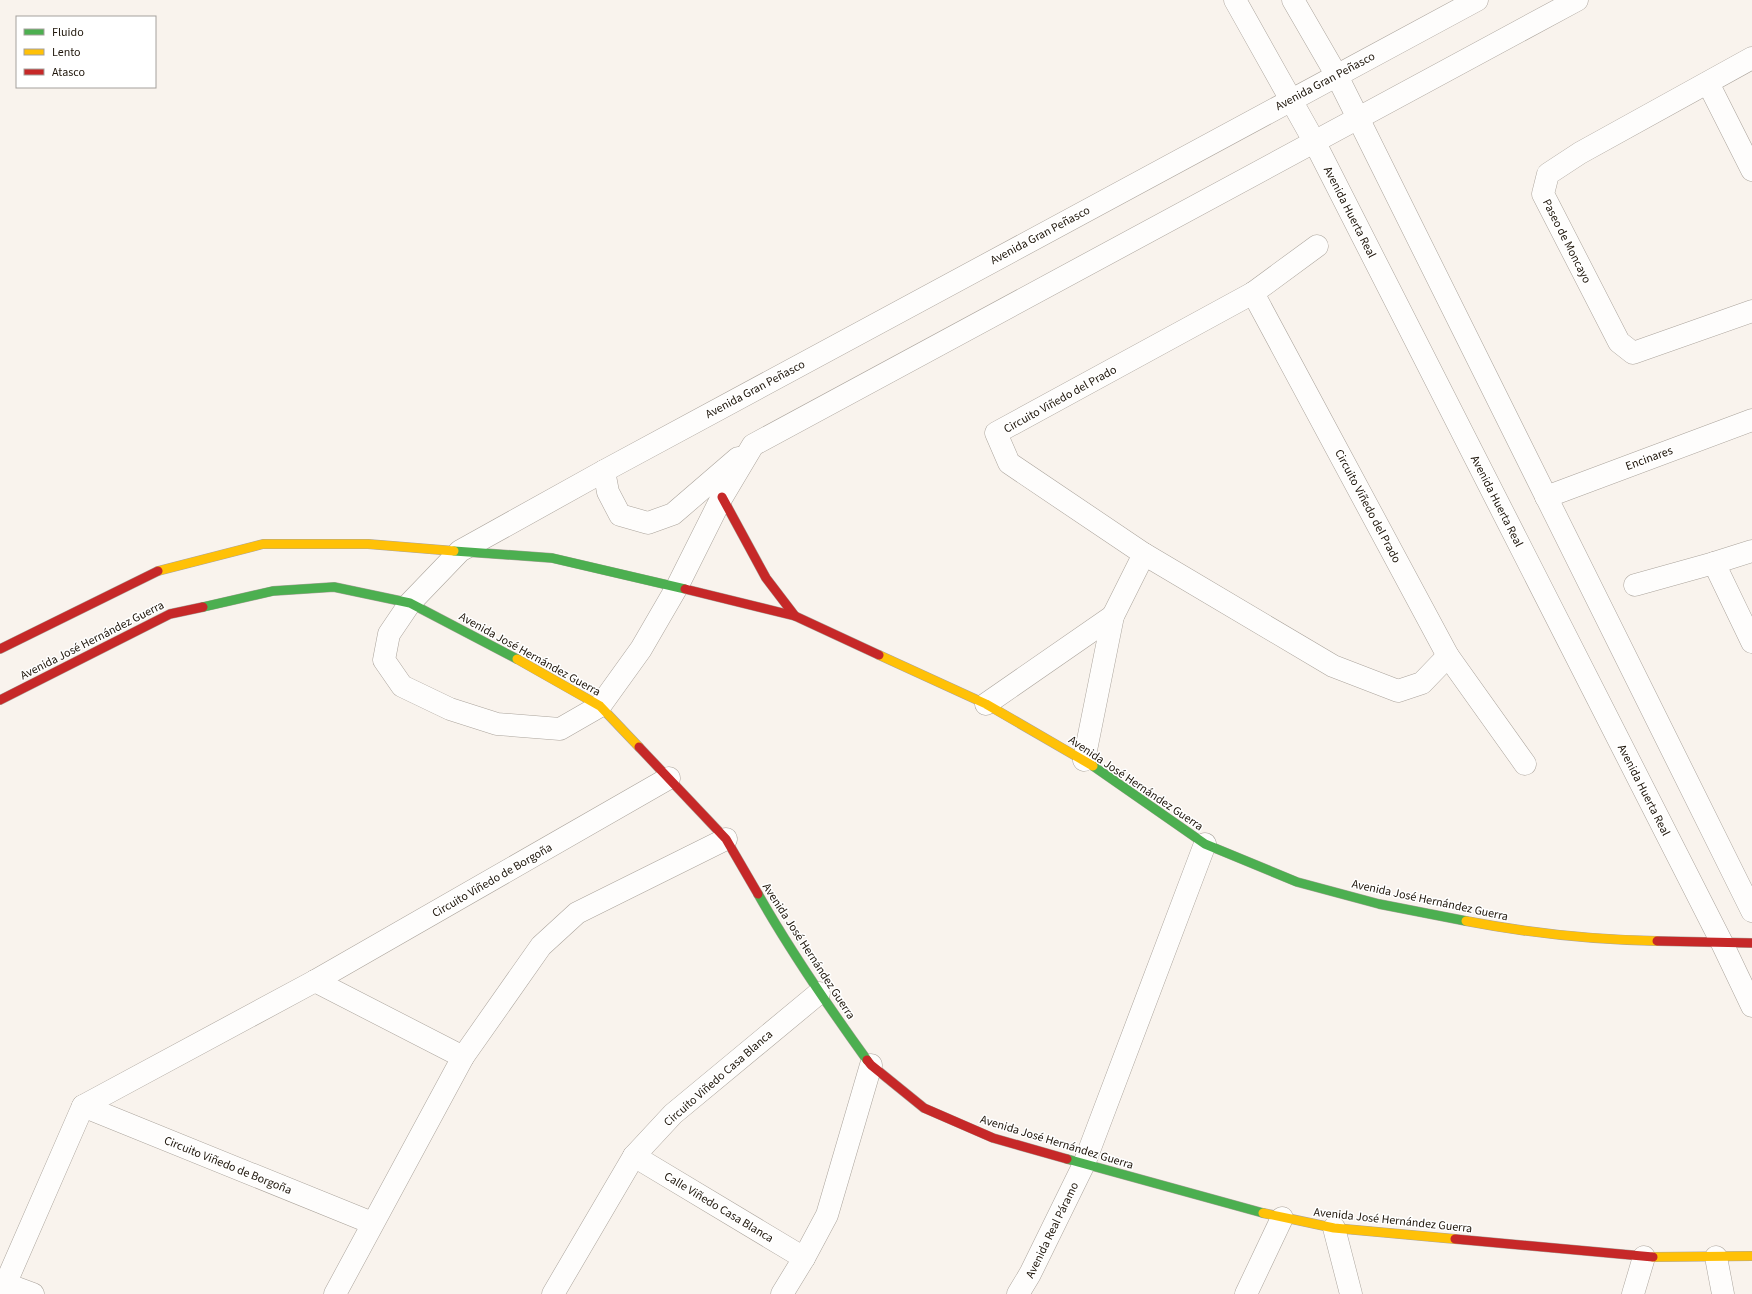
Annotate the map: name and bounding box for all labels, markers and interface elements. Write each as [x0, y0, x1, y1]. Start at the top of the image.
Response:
legend [16, 16, 156, 88]
text: Fluido [52, 24, 84, 41]
text: Lento [52, 44, 81, 61]
street label: Avenida Gran Peñasco [1272, 48, 1378, 115]
text: Atasco [52, 64, 85, 81]
street label: Avenida Huerta Real [1319, 163, 1380, 261]
street label: Paseo de Moncayo [1538, 196, 1595, 286]
street label: Avenida Gran Peñasco [987, 202, 1093, 269]
street label: Avenida Gran Peñasco [702, 356, 808, 423]
street label: Circuito Viñedo del Prado [1001, 361, 1120, 438]
street label: Encinares [1623, 442, 1675, 475]
street label: Circuito Viñedo del Prado [1330, 446, 1405, 566]
street label: Avenida Huerta Real [1466, 452, 1527, 550]
street label: Avenida José Hernández Guerra [17, 597, 167, 684]
street label: Avenida José Hernández Guerra [456, 608, 604, 701]
street label: Avenida José Hernández Guerra [1065, 732, 1207, 835]
street label: Avenida Huerta Real [1613, 741, 1674, 839]
street label: Circuito Viñedo de Borgoña [429, 839, 556, 922]
street label: Avenida José Hernández Guerra [1350, 876, 1510, 925]
street label: Avenida José Hernández Guerra [758, 880, 859, 1023]
street label: Circuito Viñedo Casa Blanca [660, 1026, 776, 1130]
street label: Avenida José Hernández Guerra [978, 1111, 1136, 1174]
street label: Circuito Viñedo de Borgoña [161, 1132, 294, 1199]
street label: Calle Viñedo Casa Blanca [661, 1168, 777, 1247]
street label: Avenida Real Páramo [1022, 1179, 1083, 1281]
street label: Avenida José Hernández Guerra [1313, 1204, 1473, 1237]

